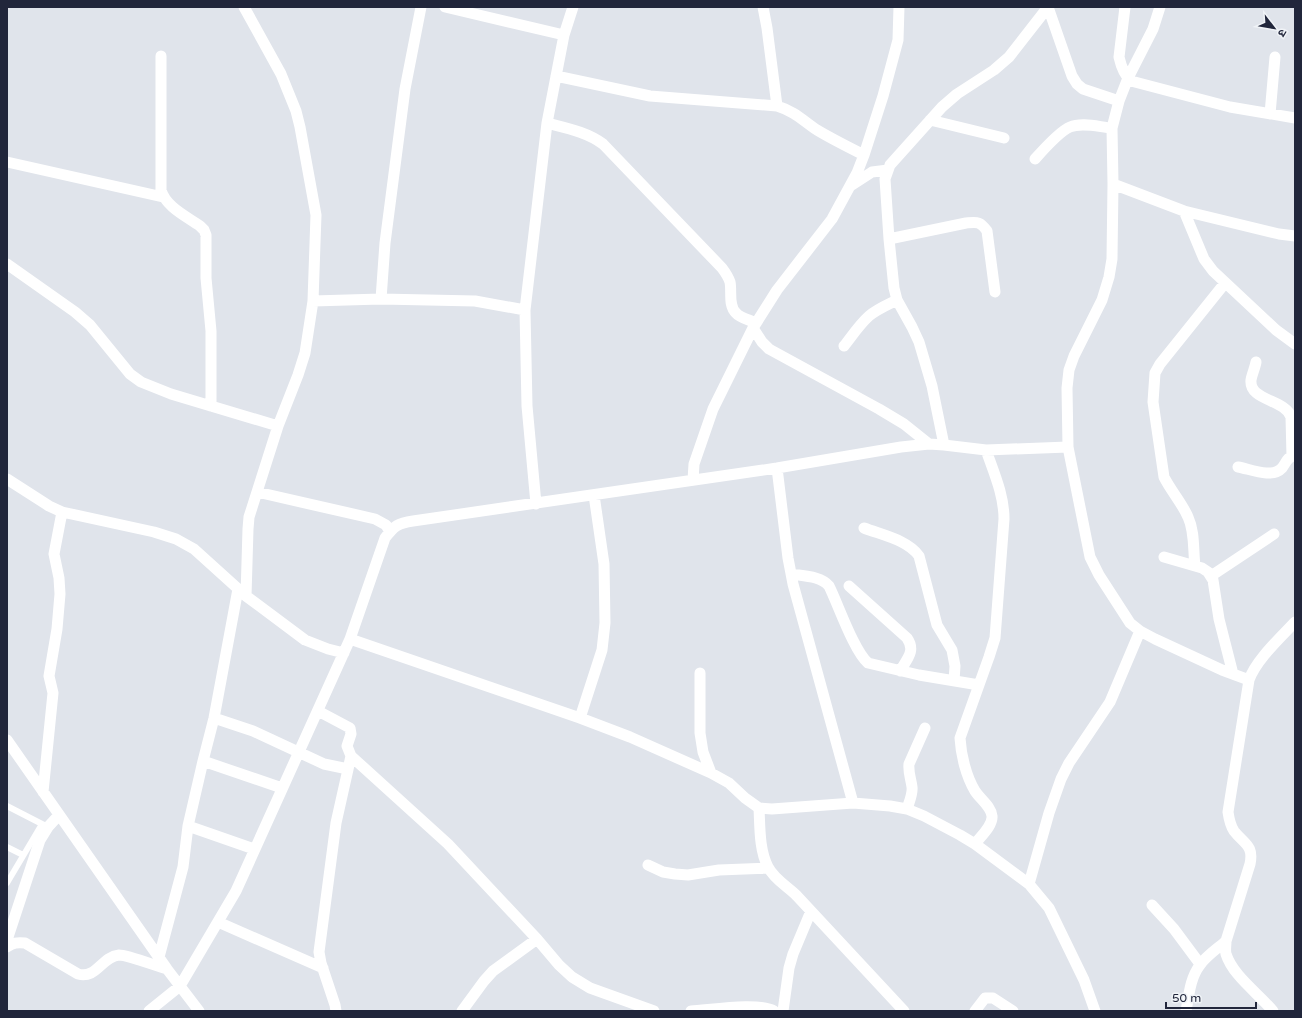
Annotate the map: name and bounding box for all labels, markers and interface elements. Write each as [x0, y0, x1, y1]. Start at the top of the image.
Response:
north arrow [1254, 8, 1294, 48]
text: उ [1275, 27, 1289, 39]
scale bar [1166, 984, 1256, 1010]
text: 50 m [1172, 991, 1201, 1005]

